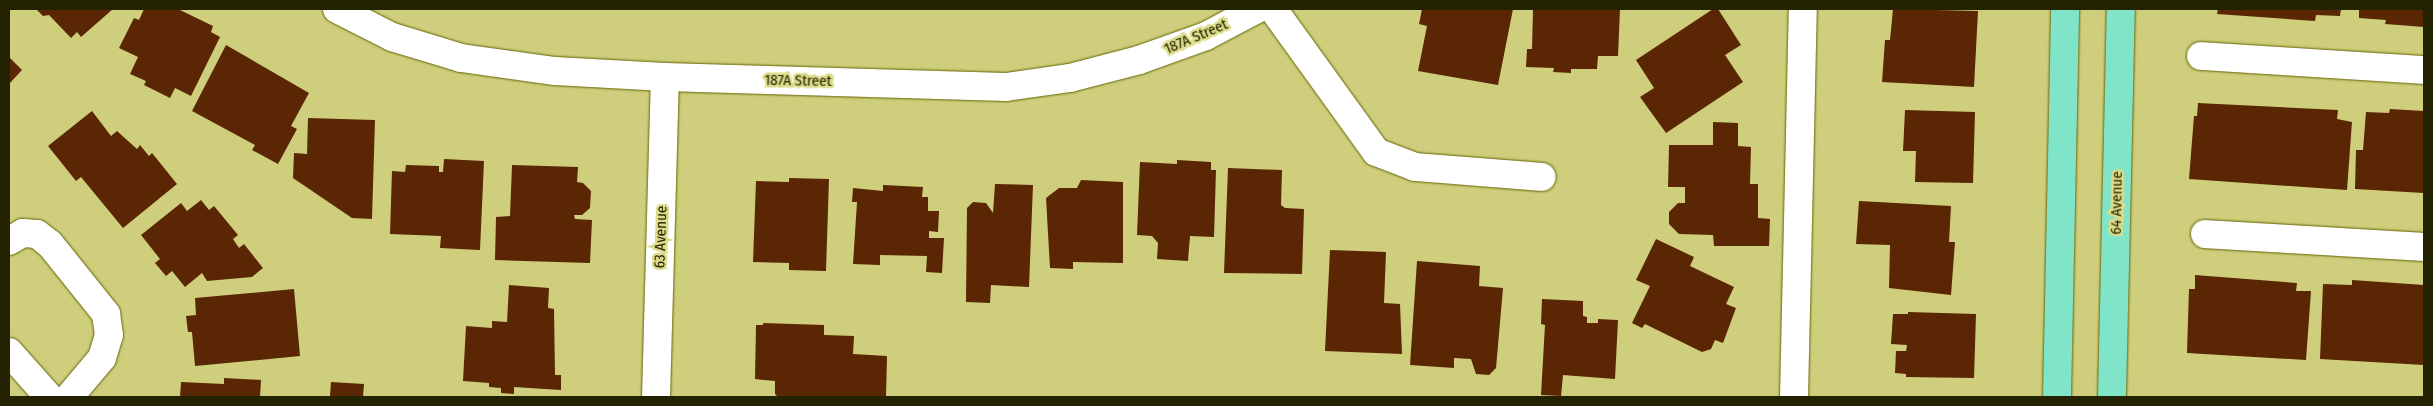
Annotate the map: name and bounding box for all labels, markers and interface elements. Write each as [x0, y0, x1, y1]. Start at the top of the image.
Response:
street label: 187A Street [1162, 16, 1230, 58]
street label: 187A Street [764, 71, 832, 91]
street label: 64 Avenue [2107, 171, 2127, 235]
street label: 63 Avenue [651, 205, 671, 269]

